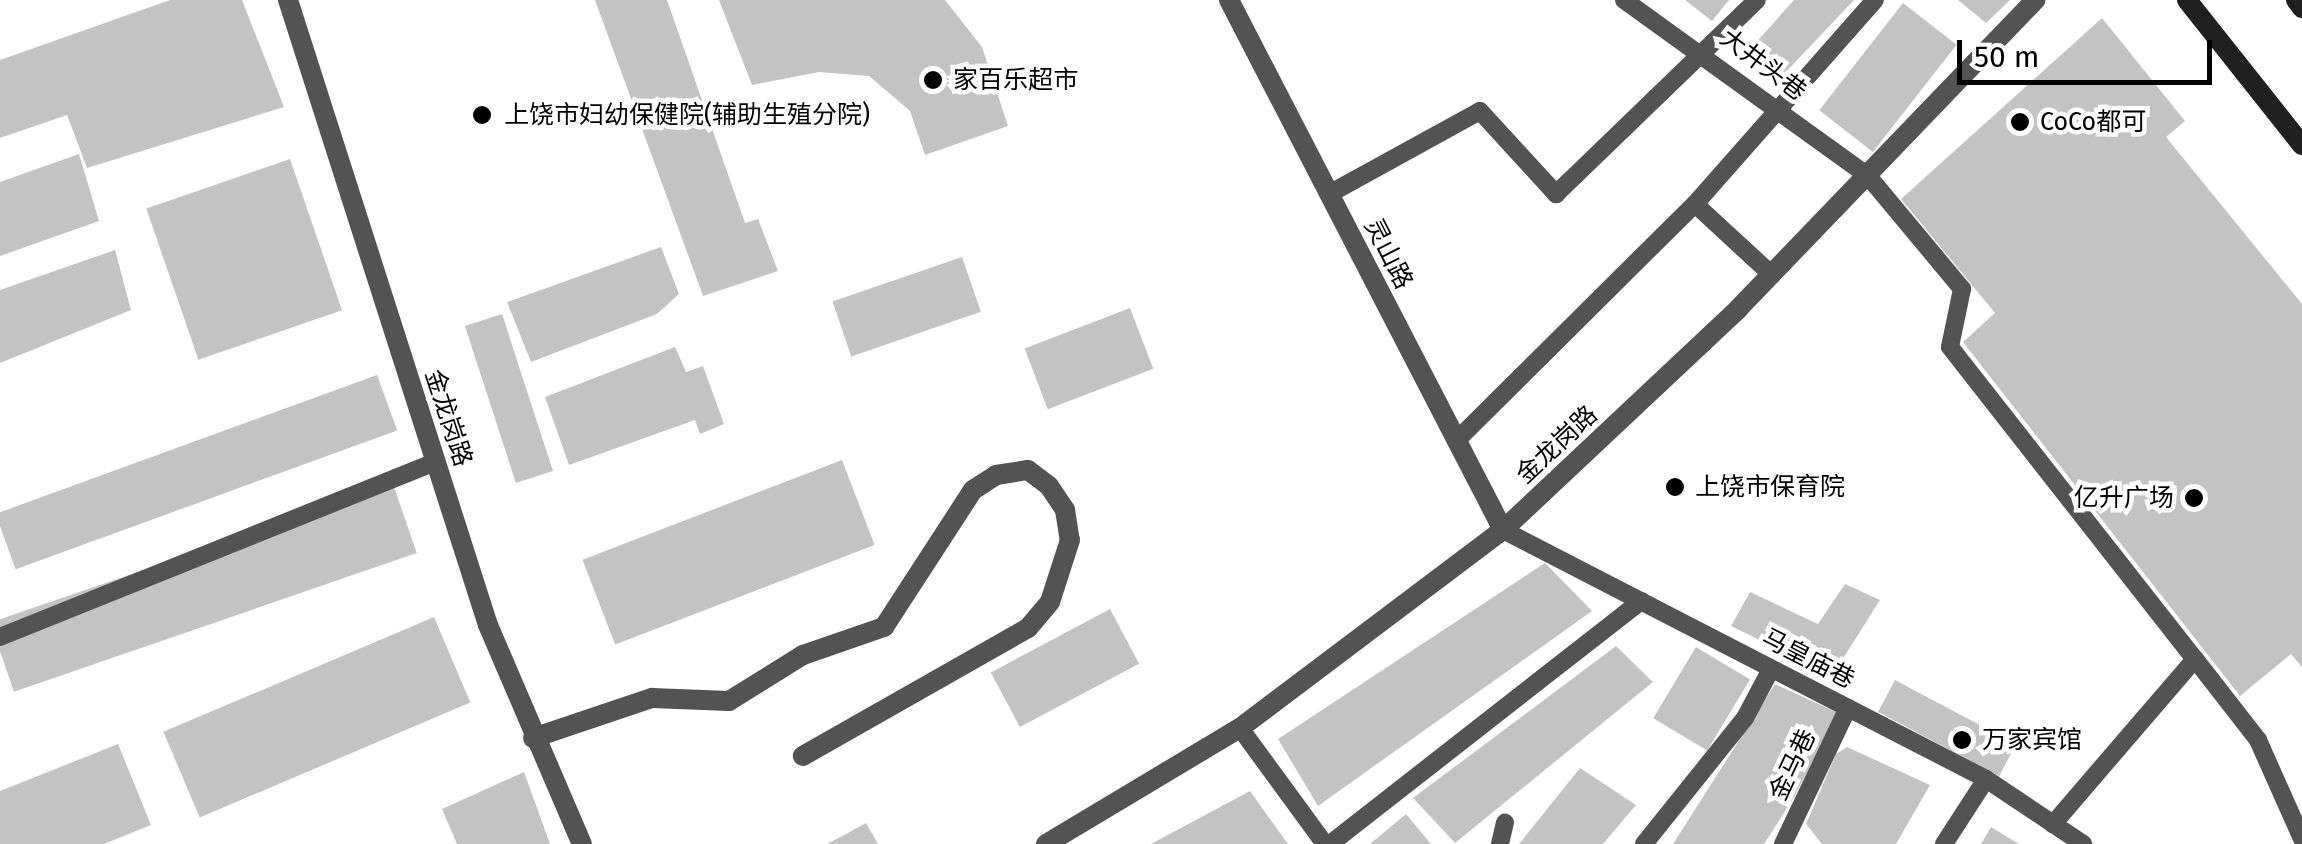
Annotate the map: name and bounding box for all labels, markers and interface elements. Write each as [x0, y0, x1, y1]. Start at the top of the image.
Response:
scale bar [1962, 20, 2217, 82]
street label: 大井头巷 [1714, 23, 1812, 107]
text: 50 m [1974, 39, 2039, 75]
place label: 家百乐超市 [953, 65, 1078, 95]
marker: 家百乐超市 [922, 69, 944, 91]
place label: 上饶市妇幼保健院(辅助生殖分院) [504, 100, 870, 130]
marker: 上饶市妇幼保健院(辅助生殖分院) [469, 102, 495, 128]
place label: CoCo都可 [2040, 107, 2146, 137]
marker: CoCo都可 [2009, 111, 2031, 133]
street label: 灵山路 [1358, 214, 1418, 294]
street label: 金龙岗路 [418, 366, 478, 470]
street label: 金龙岗路 [1510, 400, 1604, 490]
place label: 上饶市保育院 [1695, 472, 1845, 502]
marker: 上饶市保育院 [1664, 476, 1686, 498]
place label: 亿升广场 [2074, 483, 2174, 513]
marker: 亿升广场 [2183, 487, 2205, 509]
street label: 马皇庙巷 [1757, 623, 1859, 695]
street label: 金马巷 [1764, 725, 1822, 805]
place label: 万家宾馆 [1982, 725, 2082, 755]
marker: 万家宾馆 [1951, 729, 1973, 751]

